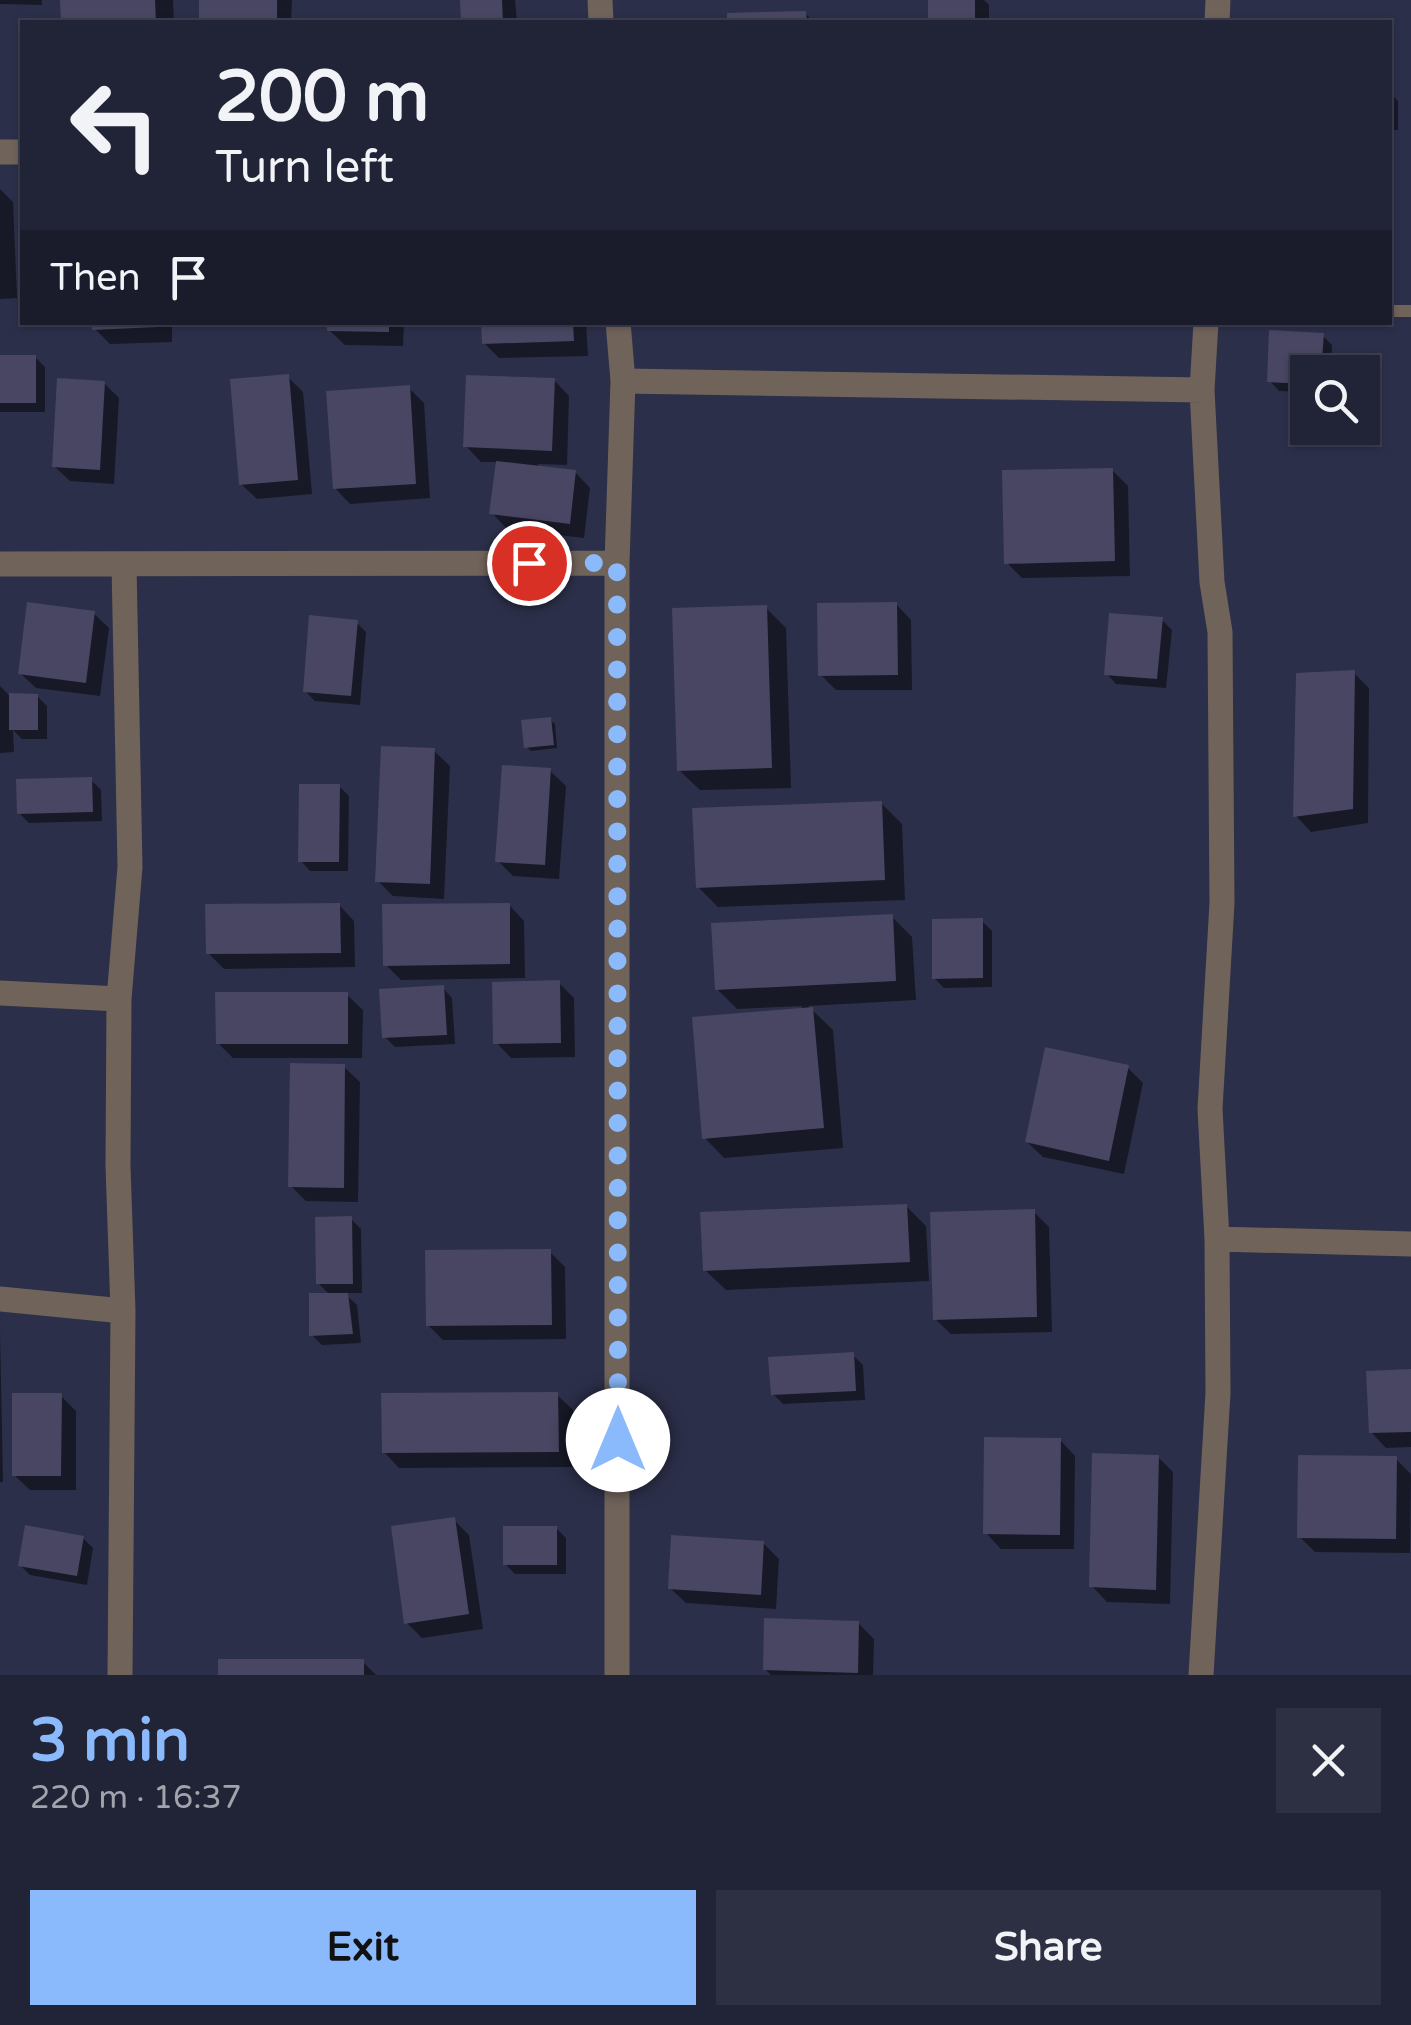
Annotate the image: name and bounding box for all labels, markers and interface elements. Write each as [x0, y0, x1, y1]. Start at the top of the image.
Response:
text: 200 m [215, 56, 429, 140]
icon: left [50, 60, 180, 190]
text: Turn left [215, 141, 394, 195]
icon: arrive [161, 250, 216, 305]
text: Then [50, 255, 141, 301]
map controls [1290, 355, 1380, 445]
button: search [1290, 355, 1380, 445]
pin [487, 521, 572, 606]
icon: arrive [502, 536, 557, 591]
position arrow [566, 1388, 670, 1492]
text: 3 min [30, 1705, 190, 1777]
button: close [1276, 1708, 1381, 1813]
text: 220 m · 16:37 [30, 1779, 242, 1817]
button: Exit [30, 1890, 696, 2005]
button: Share [716, 1890, 1381, 2005]

